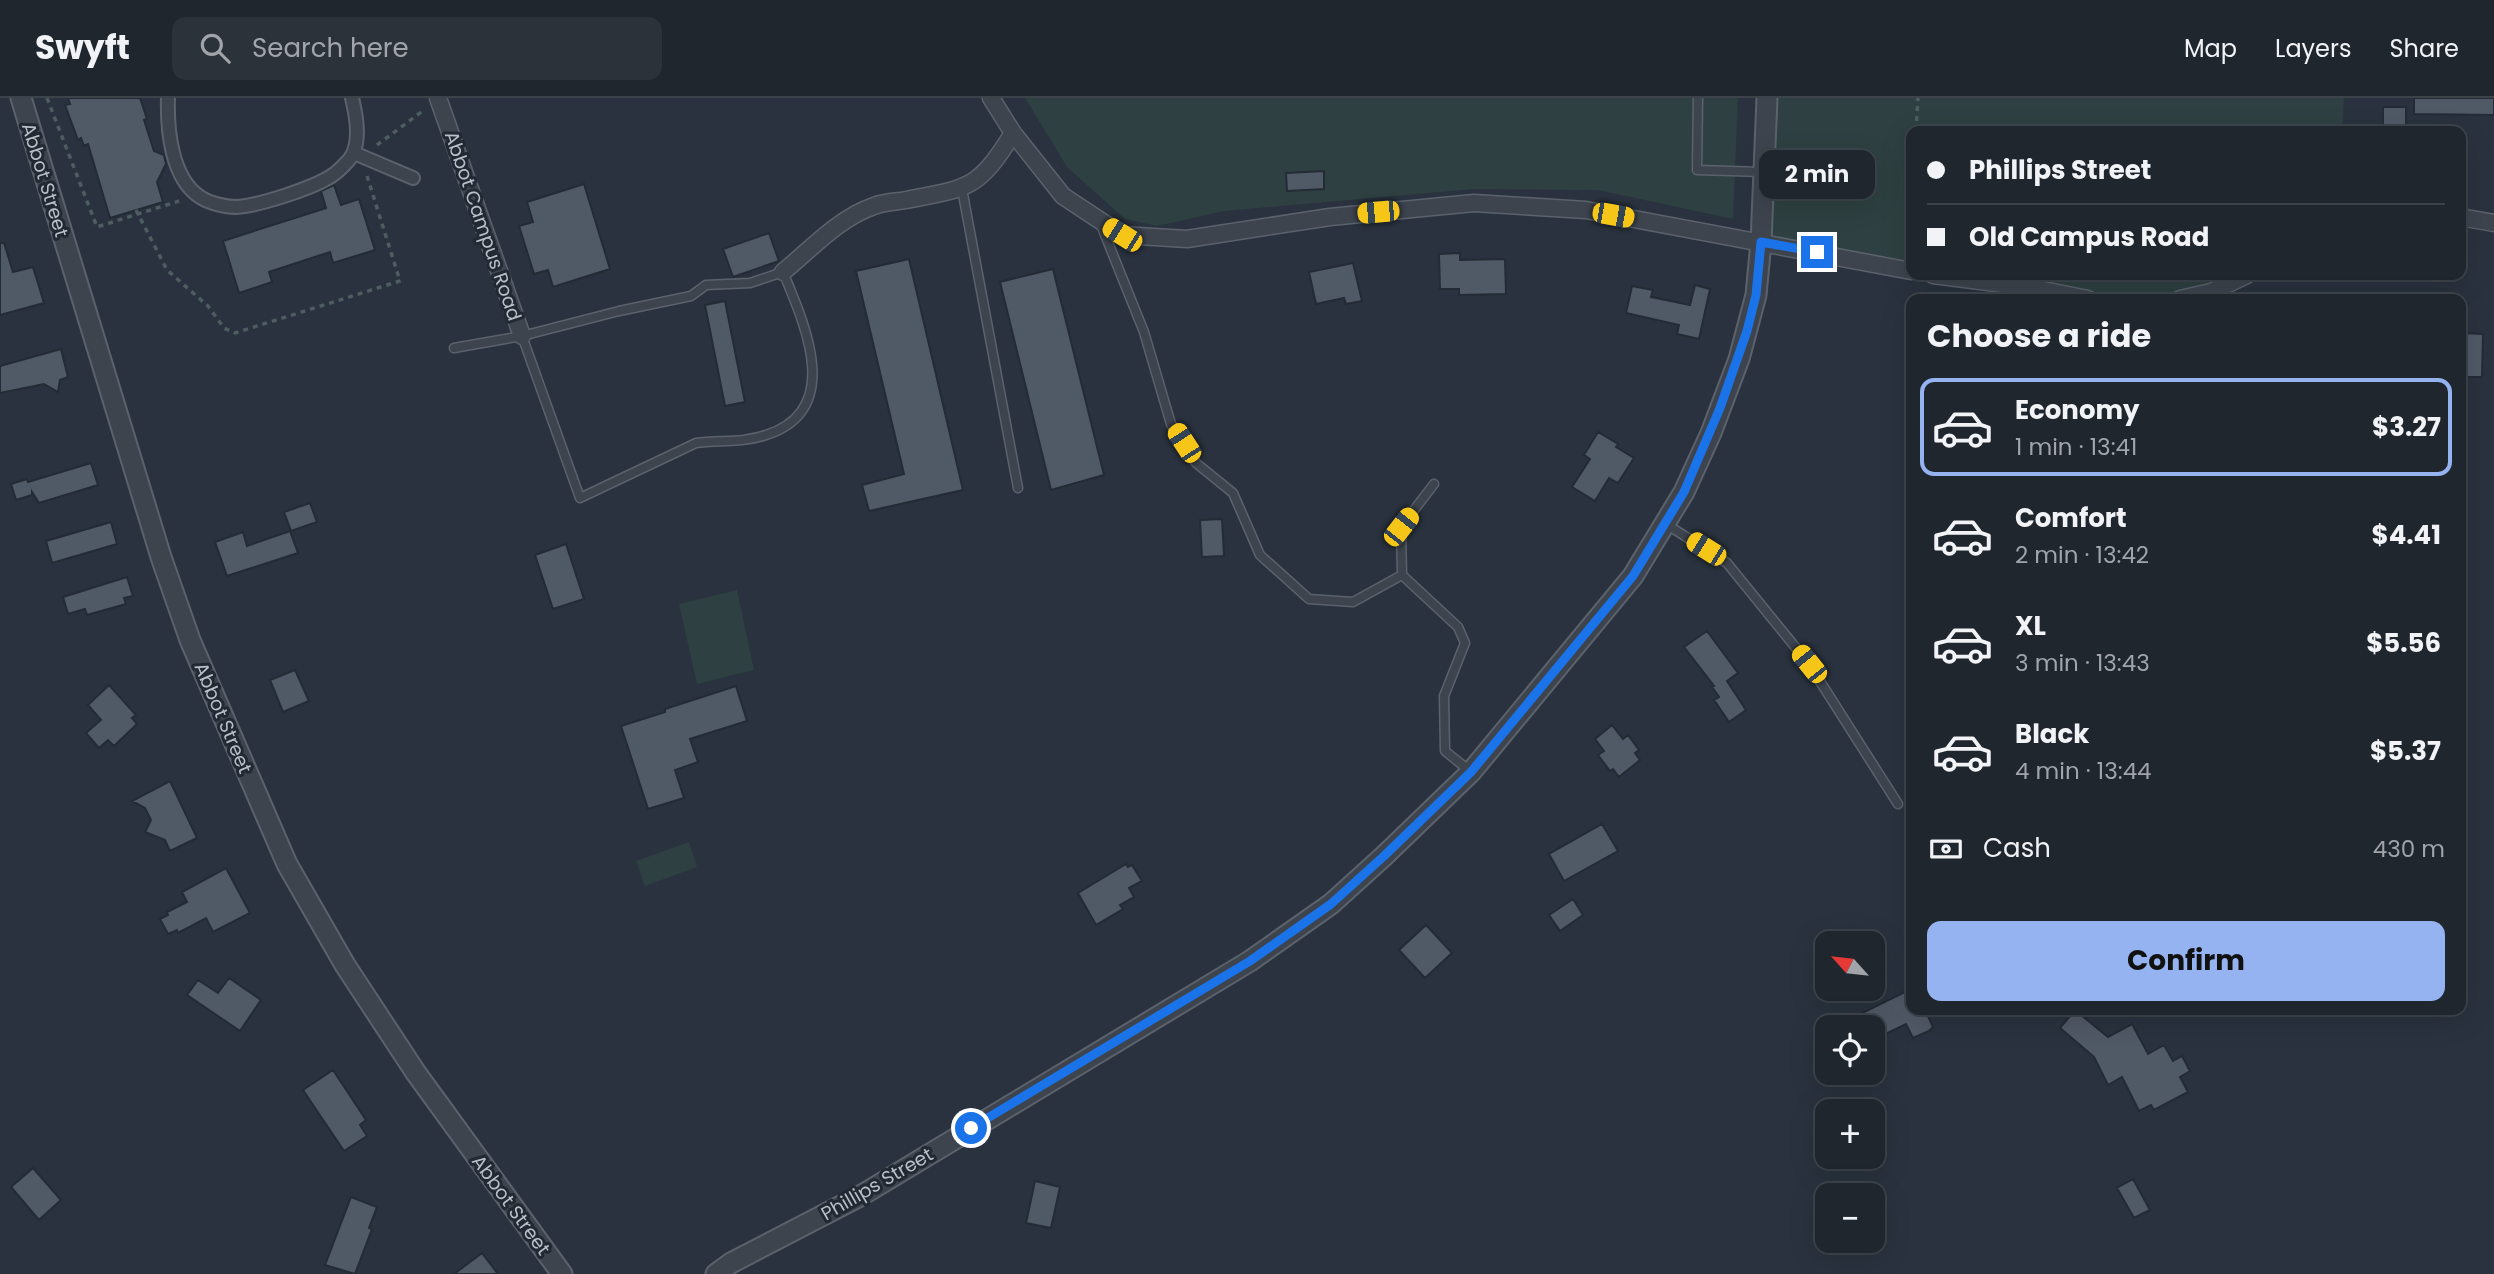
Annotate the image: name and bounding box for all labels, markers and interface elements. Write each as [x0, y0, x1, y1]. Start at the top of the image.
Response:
search box [172, 17, 662, 80]
text: Swyft [35, 24, 130, 71]
icon: search [196, 29, 234, 67]
text: Search here [252, 30, 409, 66]
text: Map [2184, 32, 2237, 65]
text: Layers [2275, 32, 2351, 65]
text: Share [2389, 32, 2459, 65]
street label: Abbot Street [15, 119, 75, 241]
street label: Abbot Campus Road [438, 127, 528, 325]
callout: 2 min [1759, 150, 1875, 200]
text: Phillips Street [1969, 152, 2151, 188]
text: 2 min [1785, 158, 1849, 190]
car [1357, 200, 1400, 224]
car [1591, 201, 1636, 229]
car [1099, 215, 1146, 255]
text: Old Campus Road [1969, 219, 2209, 255]
route end [1801, 236, 1833, 268]
text: Choose a ride [1927, 313, 2151, 358]
text: Economy [2015, 392, 2139, 428]
icon: car [1931, 396, 1994, 459]
text: $3.27 [2372, 409, 2441, 445]
car [1164, 420, 1205, 466]
text: 1 min · 13:41 [2015, 431, 2137, 463]
text: Comfort [2015, 500, 2127, 536]
car [1380, 504, 1423, 550]
icon: car [1931, 504, 1994, 567]
text: $4.41 [2372, 517, 2441, 553]
car [1683, 529, 1730, 569]
text: 2 min · 13:42 [2015, 539, 2149, 571]
text: XL [2015, 608, 2046, 644]
icon: car [1931, 612, 1994, 675]
text: $5.56 [2366, 625, 2441, 661]
car [1788, 641, 1831, 687]
text: 3 min · 13:43 [2015, 647, 2150, 679]
street label: Abbot Street [187, 658, 259, 778]
text: Black [2015, 716, 2089, 752]
icon: car [1931, 720, 1994, 783]
text: $5.37 [2370, 733, 2441, 769]
text: 4 min · 13:44 [2015, 755, 2152, 787]
icon: cash [1927, 830, 1965, 868]
text: Cash [1983, 830, 2051, 866]
text: 430 m [2373, 833, 2445, 865]
button: Confirm [1927, 921, 2445, 1001]
north arrow [1815, 931, 1885, 1001]
map controls [1815, 931, 1885, 1253]
button: locate [1815, 1015, 1885, 1085]
button: + [1815, 1099, 1885, 1169]
route start [955, 1112, 987, 1144]
street label: Phillips Street [816, 1141, 938, 1227]
street label: Abbot Street [465, 1149, 557, 1261]
button: − [1815, 1183, 1885, 1253]

